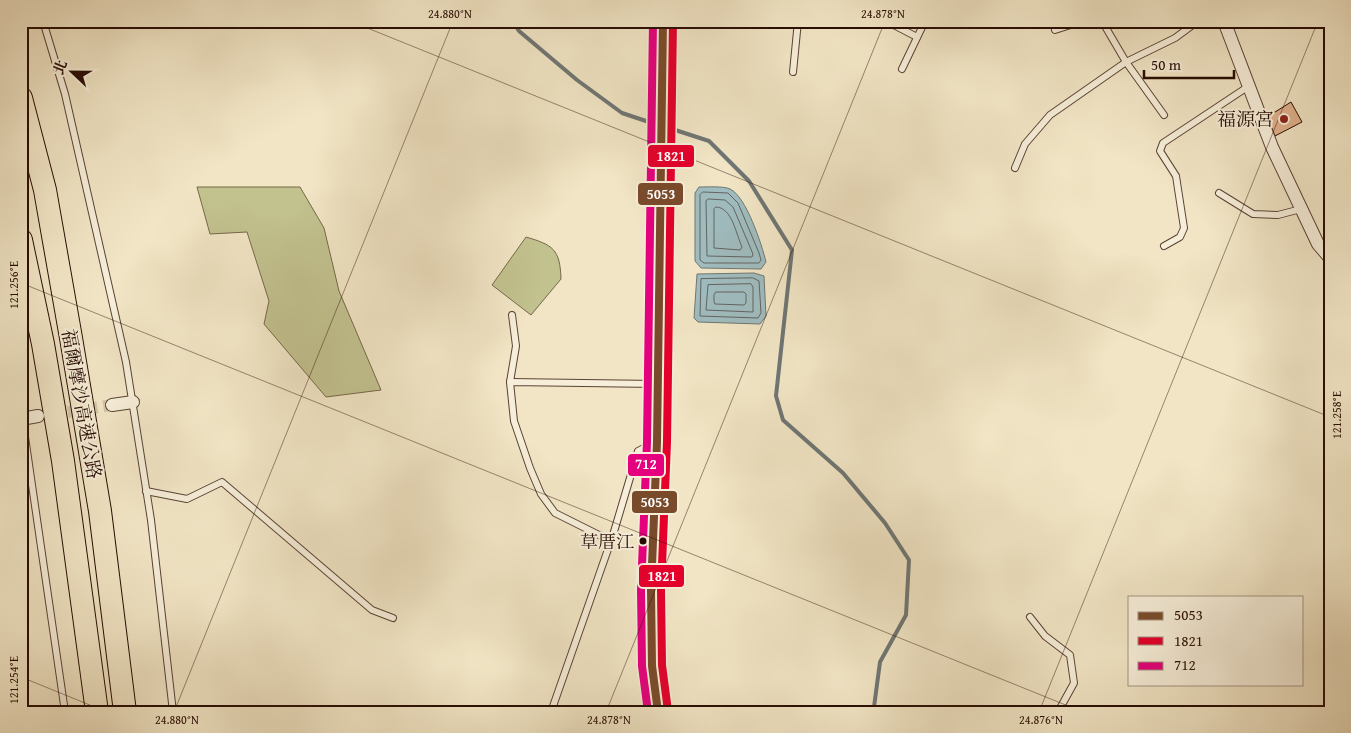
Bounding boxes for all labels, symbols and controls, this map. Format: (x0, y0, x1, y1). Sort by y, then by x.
text: 24.880°N (428, 5, 472, 22)
text: 24.878°N (861, 5, 905, 22)
north arrow (48, 48, 98, 98)
scale bar (1144, 48, 1234, 80)
text: 50 m (1151, 54, 1182, 75)
text: 北 (48, 57, 72, 77)
place label: 福源宮 (1217, 105, 1274, 133)
marker: 福源宮 (1278, 113, 1290, 125)
line badge: 1821 (647, 144, 695, 168)
text: 1821 (656, 146, 686, 166)
line badge: 5053 (637, 182, 684, 206)
text: 5053 (646, 184, 676, 204)
text: 121.256°E (5, 261, 22, 309)
street label: 福爾摩沙高速公路 (55, 327, 109, 481)
text: 121.258°E (1328, 391, 1345, 439)
line badge: 712 (627, 453, 665, 477)
text: 712 (635, 454, 657, 474)
line badge: 5053 (631, 490, 678, 514)
text: 5053 (640, 492, 670, 512)
place label: 草厝江 (580, 528, 634, 555)
marker: 草厝江 (638, 536, 648, 546)
line badge: 1821 (638, 564, 685, 588)
text: 1821 (647, 566, 677, 586)
legend (1128, 596, 1304, 686)
text: 5053 (1174, 604, 1203, 625)
text: 1821 (1174, 630, 1203, 651)
text: 712 (1174, 654, 1196, 675)
text: 121.254°E (5, 656, 22, 704)
text: 24.880°N (155, 711, 199, 728)
text: 24.878°N (587, 711, 631, 728)
text: 24.876°N (1019, 711, 1063, 728)

